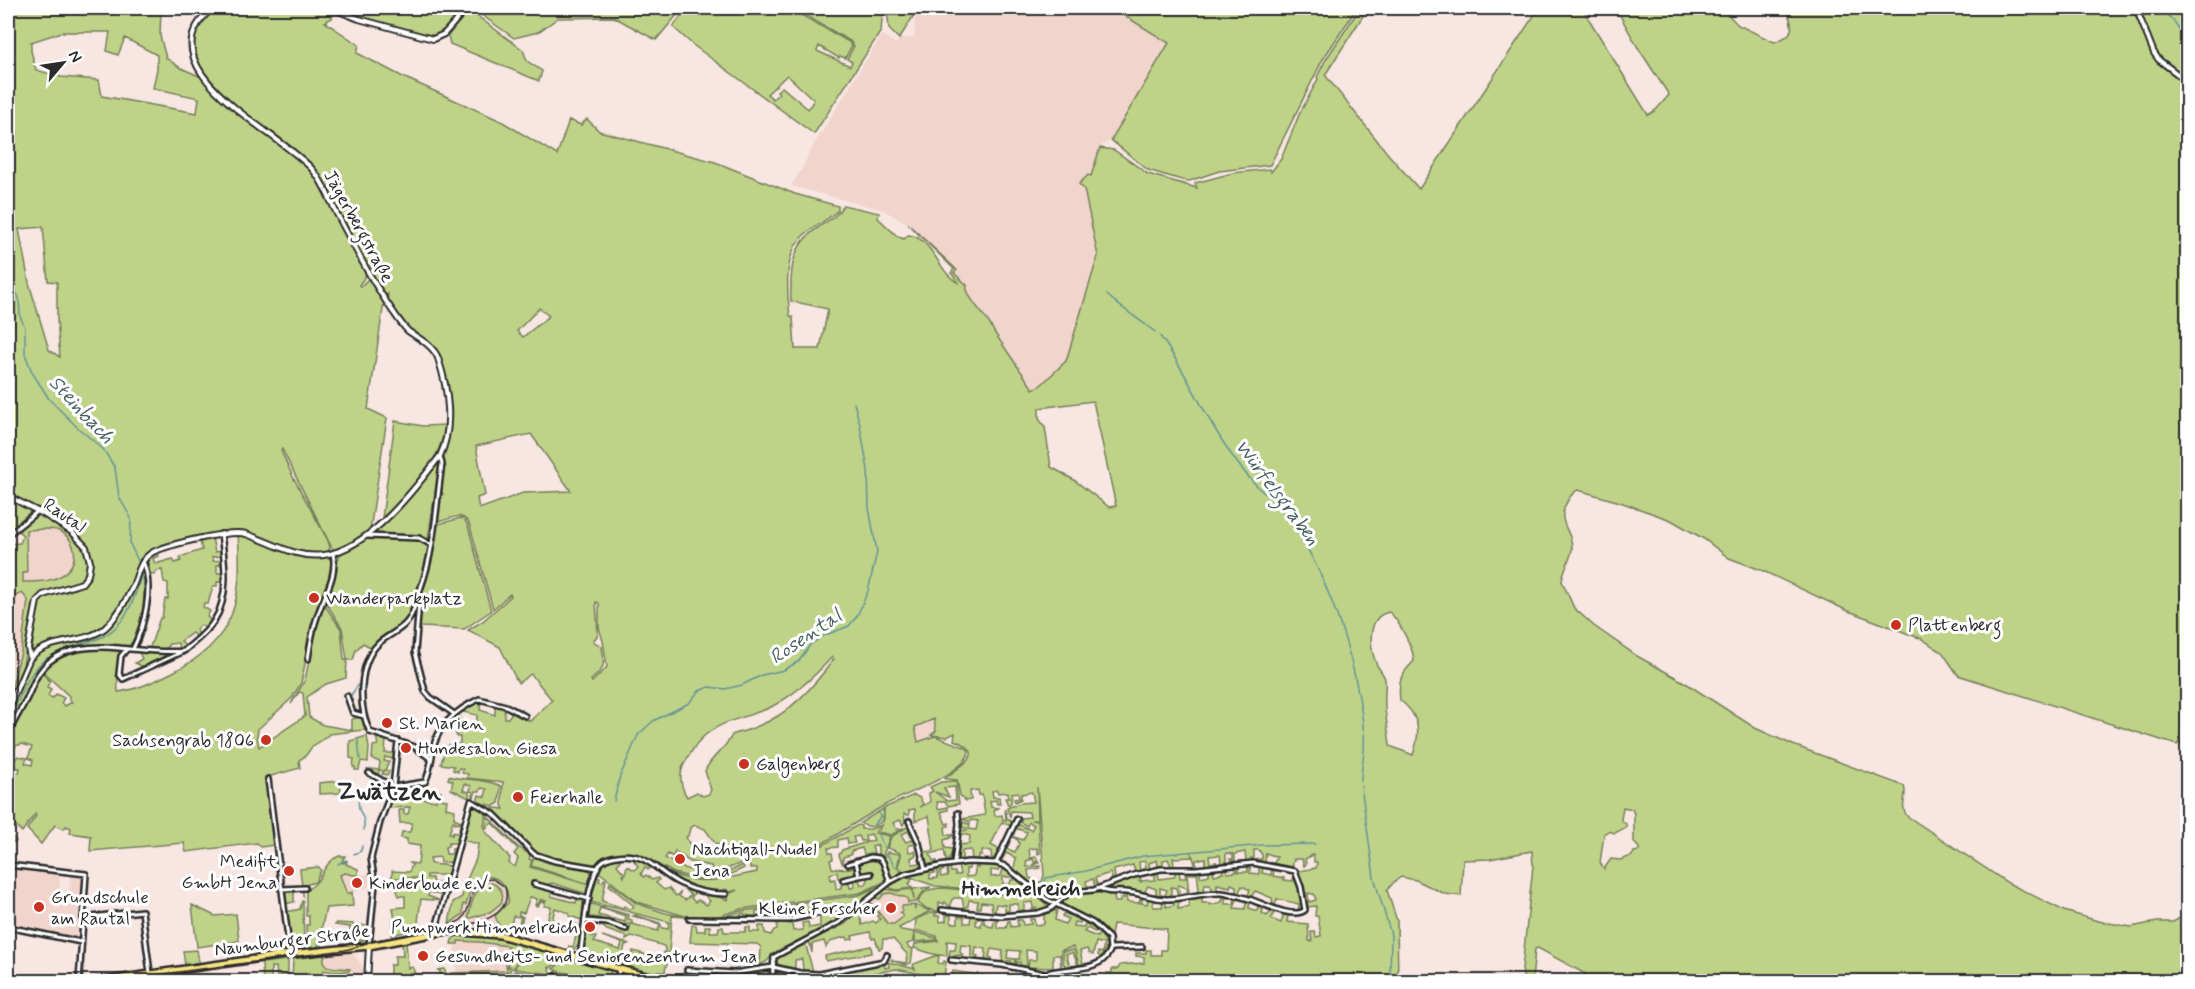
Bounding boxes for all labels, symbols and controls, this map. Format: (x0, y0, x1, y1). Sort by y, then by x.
north arrow (33, 33, 93, 93)
text: N (63, 47, 87, 66)
street label: Jägerbergstraße (316, 166, 399, 288)
water label: Steinbach (42, 370, 120, 450)
water label: Würfelsgraben (1226, 434, 1326, 553)
street label: Rautal (38, 493, 91, 539)
place label: Wanderparkplatz (326, 587, 463, 611)
marker: Wanderparkplatz (307, 591, 321, 605)
water label: Rosental (765, 602, 849, 671)
place label: Plattenberg (1908, 614, 2002, 640)
marker: Plattenberg (1889, 618, 1903, 632)
place label: St. Marien (399, 712, 484, 736)
marker: St. Marien (380, 716, 394, 730)
place label: Sachsengrab 1806 (112, 729, 254, 754)
marker: Sachsengrab 1806 (259, 733, 273, 747)
place label: Hundesalon Giesa (418, 737, 557, 761)
marker: Hundesalon Giesa (399, 741, 413, 755)
place label: Galgenberg (756, 753, 841, 779)
marker: Galgenberg (737, 757, 751, 771)
district label: Zwätzen (337, 777, 441, 808)
place label: Feierhalle (530, 786, 603, 810)
marker: Feierhalle (511, 790, 525, 804)
place label: Nachtigall-Nudel Jena (692, 838, 817, 883)
place label: Medifit GmbH Jena (181, 850, 277, 895)
marker: Nachtigall-Nudel Jena (673, 852, 687, 866)
marker: Medifit GmbH Jena (282, 864, 296, 878)
place label: Kinderbude e.V. (369, 872, 492, 896)
district label: Himmelreich (962, 875, 1081, 903)
marker: Kinderbude e.V. (350, 876, 364, 890)
place label: Grundschule am Rautal (51, 886, 149, 931)
place label: Kleine Forscher (759, 897, 879, 921)
marker: Grundschule am Rautal (32, 900, 46, 914)
marker: Kleine Forscher (884, 901, 898, 915)
place label: Pumpwerk Himmelreich (391, 916, 578, 940)
street label: Naumburger Straße (213, 920, 371, 964)
marker: Pumpwerk Himmelreich (583, 920, 597, 934)
place label: Gesundheits- und Seniorenzentrum Jena (435, 945, 757, 969)
marker: Gesundheits- und Seniorenzentrum Jena (416, 949, 430, 963)

